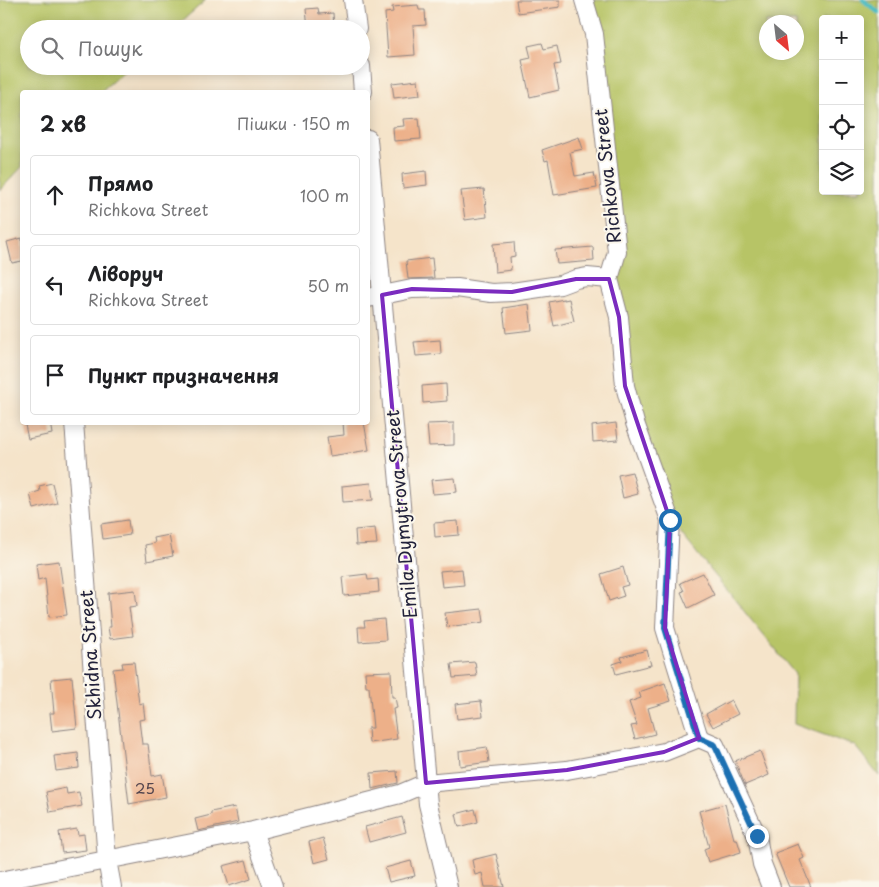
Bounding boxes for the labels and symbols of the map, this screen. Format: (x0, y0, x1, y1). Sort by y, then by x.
north arrow (759, 15, 804, 60)
street label: Richkova Street (586, 107, 627, 245)
street label: Emila Dymytrova Street (378, 409, 423, 620)
route start (659, 509, 682, 532)
street label: Skhidna Street (71, 589, 108, 721)
house number: 25 (135, 776, 155, 799)
route end (746, 825, 769, 848)

